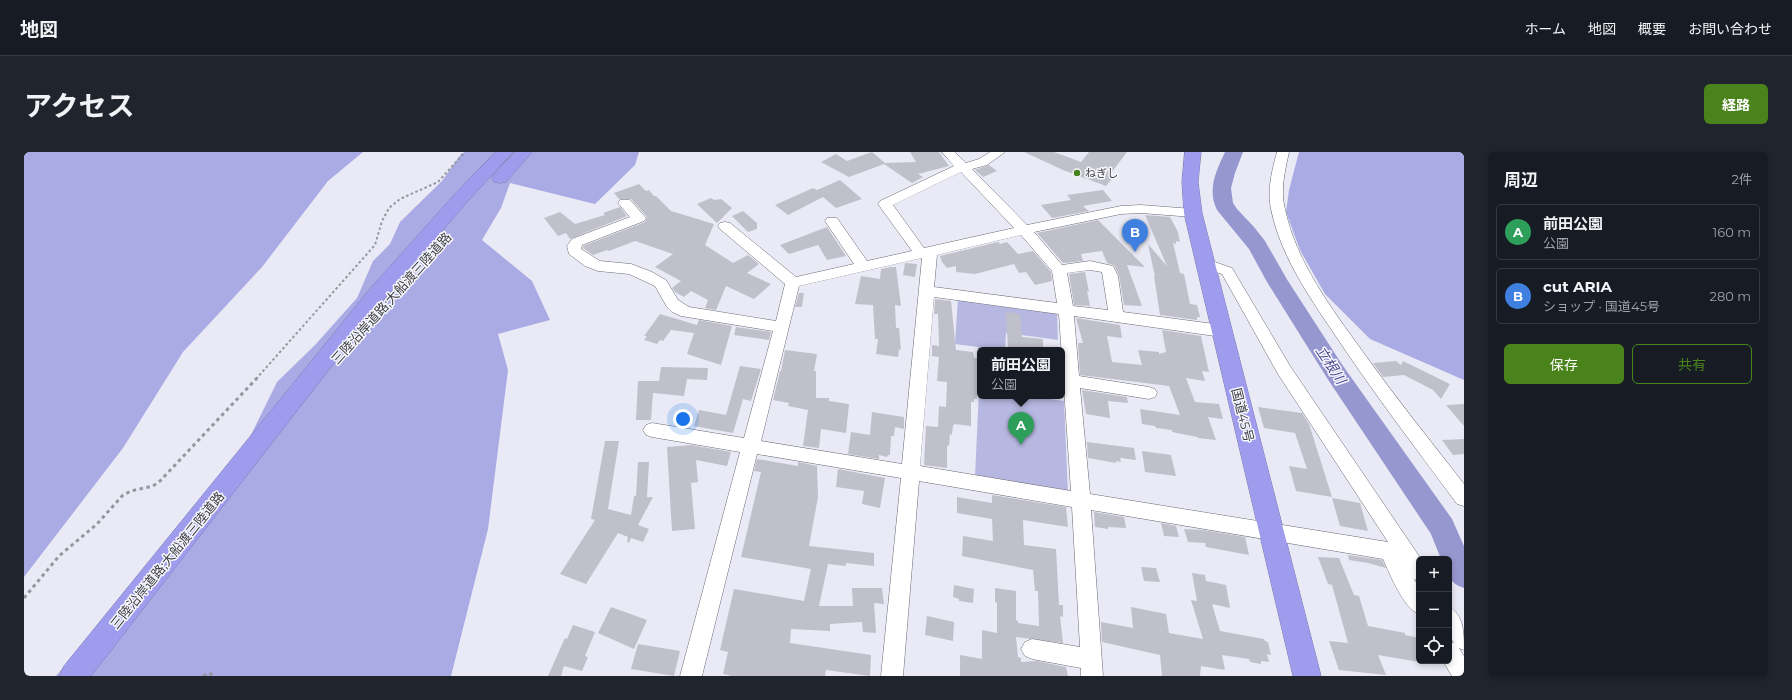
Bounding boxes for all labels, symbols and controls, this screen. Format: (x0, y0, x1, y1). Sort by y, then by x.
text: 地図 (20, 18, 58, 41)
text: ホーム (1524, 20, 1566, 38)
text: 地図 (1588, 20, 1616, 38)
text: 概要 (1638, 20, 1666, 38)
text: お問い合わせ (1688, 20, 1772, 38)
button: 経路 (1704, 84, 1768, 124)
text: アクセス (24, 89, 135, 123)
place label: ねぎし (1085, 166, 1118, 180)
marker: ねぎし (1072, 168, 1082, 178)
text: 周辺 (1504, 170, 1538, 190)
text: 2件 (1732, 171, 1752, 187)
text: 前田公園 (1543, 214, 1603, 233)
pin: B (1122, 219, 1148, 252)
text: A (1513, 224, 1523, 240)
text: 160 m (1713, 224, 1751, 240)
street label: 三陸沿岸道路;大船渡三陸道路 (328, 229, 454, 367)
text: 公園 (1543, 235, 1569, 251)
text: cut ARIA (1543, 277, 1612, 296)
text: B (1513, 288, 1523, 304)
text: 280 m (1710, 288, 1751, 304)
text: ショップ · 国道45号 (1543, 298, 1660, 314)
water label: 立根川 (1312, 342, 1351, 389)
button: 保存 (1504, 344, 1624, 384)
button: 共有 (1632, 344, 1752, 384)
popup (977, 347, 1065, 399)
text: 前田公園 (991, 355, 1051, 374)
text: 公園 (991, 376, 1017, 392)
street label: 国道45号 (1229, 386, 1257, 444)
your location (673, 409, 693, 429)
pin: A (1008, 412, 1034, 445)
street label: 三陸沿岸道路;大船渡三陸道路 (107, 488, 227, 632)
map controls (1416, 556, 1452, 664)
button: + (1416, 556, 1452, 592)
button: − (1416, 592, 1452, 628)
button: locate (1416, 628, 1452, 664)

